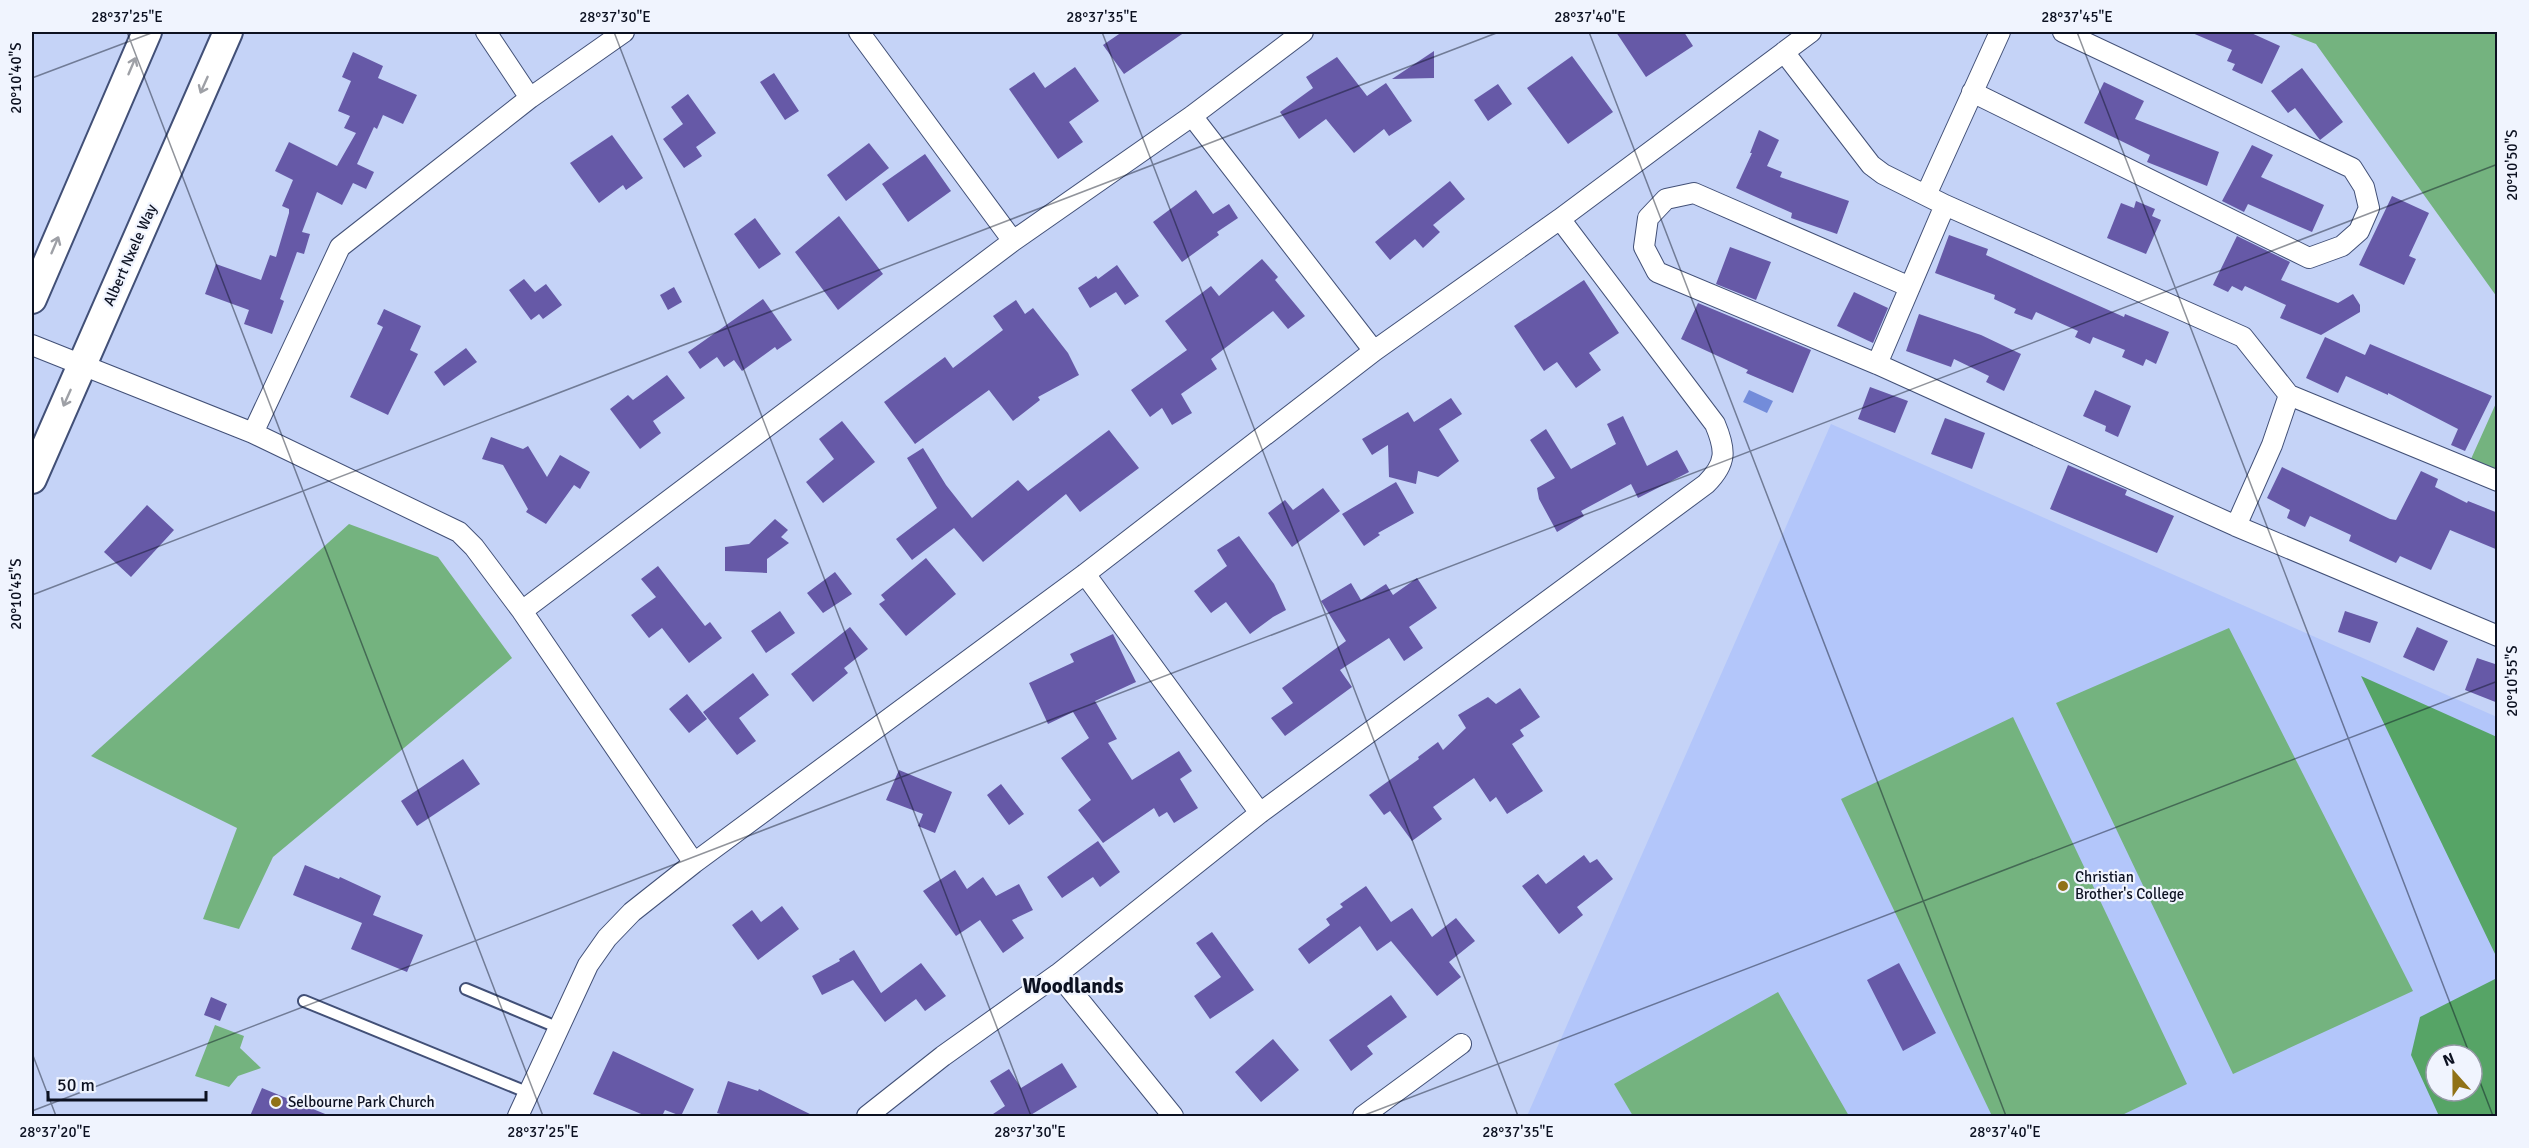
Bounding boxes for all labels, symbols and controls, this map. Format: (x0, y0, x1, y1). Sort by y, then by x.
text: 28°37'25"E (91, 8, 163, 26)
text: 28°37'30"E (579, 8, 651, 26)
text: 28°37'35"E (1066, 8, 1138, 26)
text: 28°37'40"E (1554, 8, 1626, 26)
text: 28°37'45"E (2041, 8, 2113, 26)
text: 20°10'40"S (7, 42, 25, 114)
one-way arrow (127, 57, 138, 76)
one-way arrow (198, 76, 209, 94)
text: 20°10'50"S (2503, 129, 2521, 201)
street label: Albert Nxele Way (100, 201, 160, 309)
one-way arrow (50, 236, 61, 255)
one-way arrow (61, 389, 72, 407)
text: 20°10'45"S (7, 558, 25, 630)
text: 20°10'55"S (2503, 645, 2521, 717)
place label: Christian Brother's College (2075, 868, 2184, 903)
marker: Christian Brother's College (2056, 879, 2070, 893)
district label: Woodlands (1023, 973, 1123, 999)
north arrow (2424, 1043, 2484, 1103)
text: N (2440, 1049, 2458, 1071)
scale bar (48, 1064, 206, 1102)
text: 50 m (57, 1074, 95, 1096)
place label: Selbourne Park Church (288, 1093, 435, 1111)
marker: Selbourne Park Church (269, 1095, 283, 1109)
text: 28°37'20"E (19, 1123, 91, 1141)
text: 28°37'25"E (507, 1123, 579, 1141)
text: 28°37'30"E (994, 1123, 1066, 1141)
text: 28°37'35"E (1482, 1123, 1554, 1141)
text: 28°37'40"E (1969, 1123, 2041, 1141)

